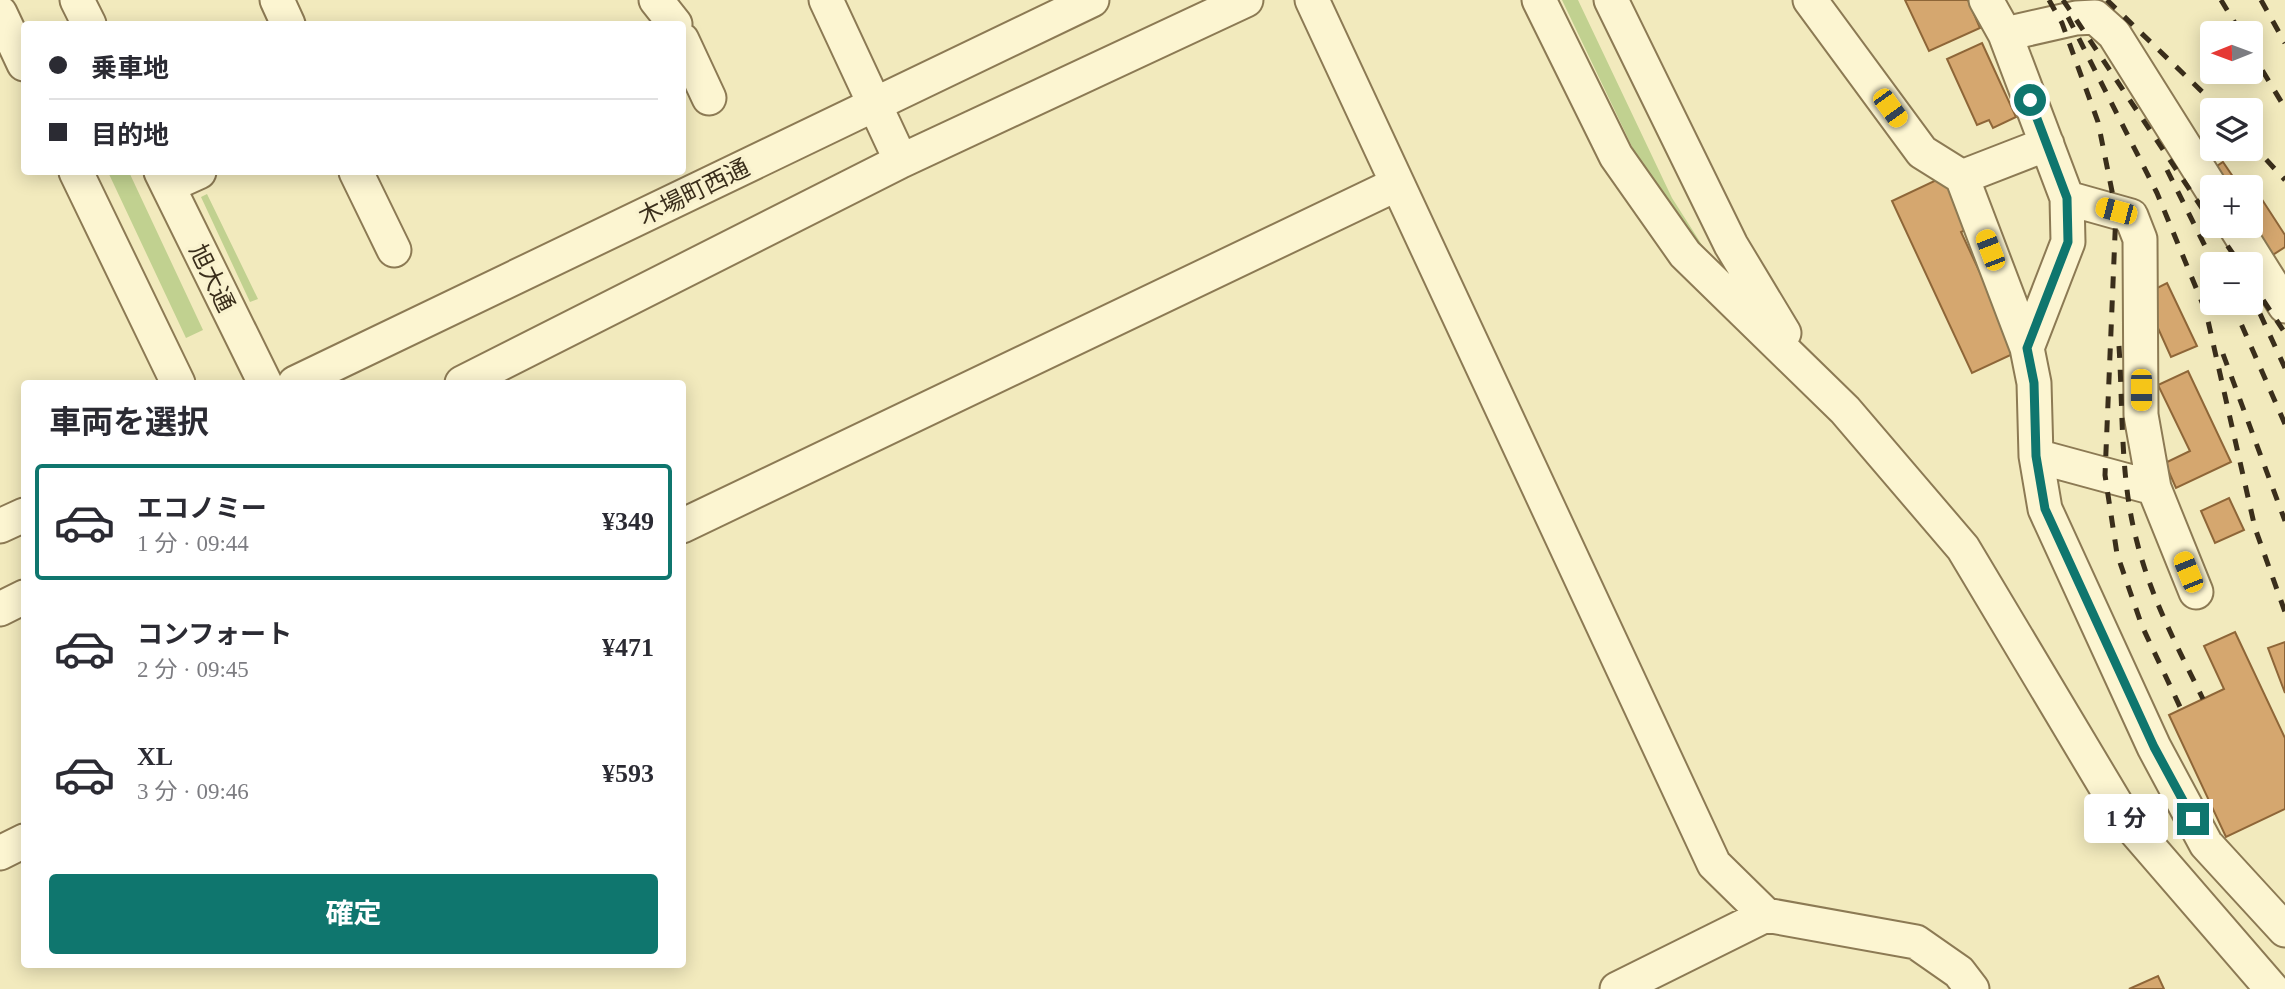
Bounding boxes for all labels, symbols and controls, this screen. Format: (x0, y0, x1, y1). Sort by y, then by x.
north arrow (2200, 21, 2263, 84)
map controls (2200, 21, 2263, 315)
text: 乗車地 (91, 54, 169, 83)
route start (2014, 84, 2046, 116)
car (1870, 85, 1911, 131)
button: layers (2200, 98, 2263, 161)
text: 目的地 (91, 121, 169, 150)
street label: 木場町西通 (634, 154, 754, 230)
button: + (2200, 175, 2263, 238)
car (2093, 195, 2140, 227)
car (1973, 227, 2008, 273)
street label: 旭大通 (185, 240, 239, 316)
button: − (2200, 252, 2263, 315)
car (2131, 369, 2152, 411)
text: 車両を選択 (49, 404, 209, 440)
icon: car (53, 491, 116, 554)
text: エコノミー (137, 494, 267, 523)
text: ¥349 (602, 507, 654, 536)
text: 1 分 · 09:44 (137, 531, 249, 556)
car (2171, 549, 2206, 595)
icon: car (53, 617, 116, 680)
text: コンフォート (137, 620, 292, 649)
text: ¥471 (602, 633, 654, 662)
text: 2 分 · 09:45 (137, 657, 249, 682)
text: XL (137, 742, 173, 771)
icon: car (53, 743, 116, 806)
text: ¥593 (602, 759, 654, 788)
text: 3 分 · 09:46 (137, 779, 249, 804)
callout: 1 分 (2084, 794, 2168, 844)
route end (2177, 803, 2209, 835)
text: 1 分 (2106, 806, 2146, 831)
button: 確定 (49, 874, 658, 954)

